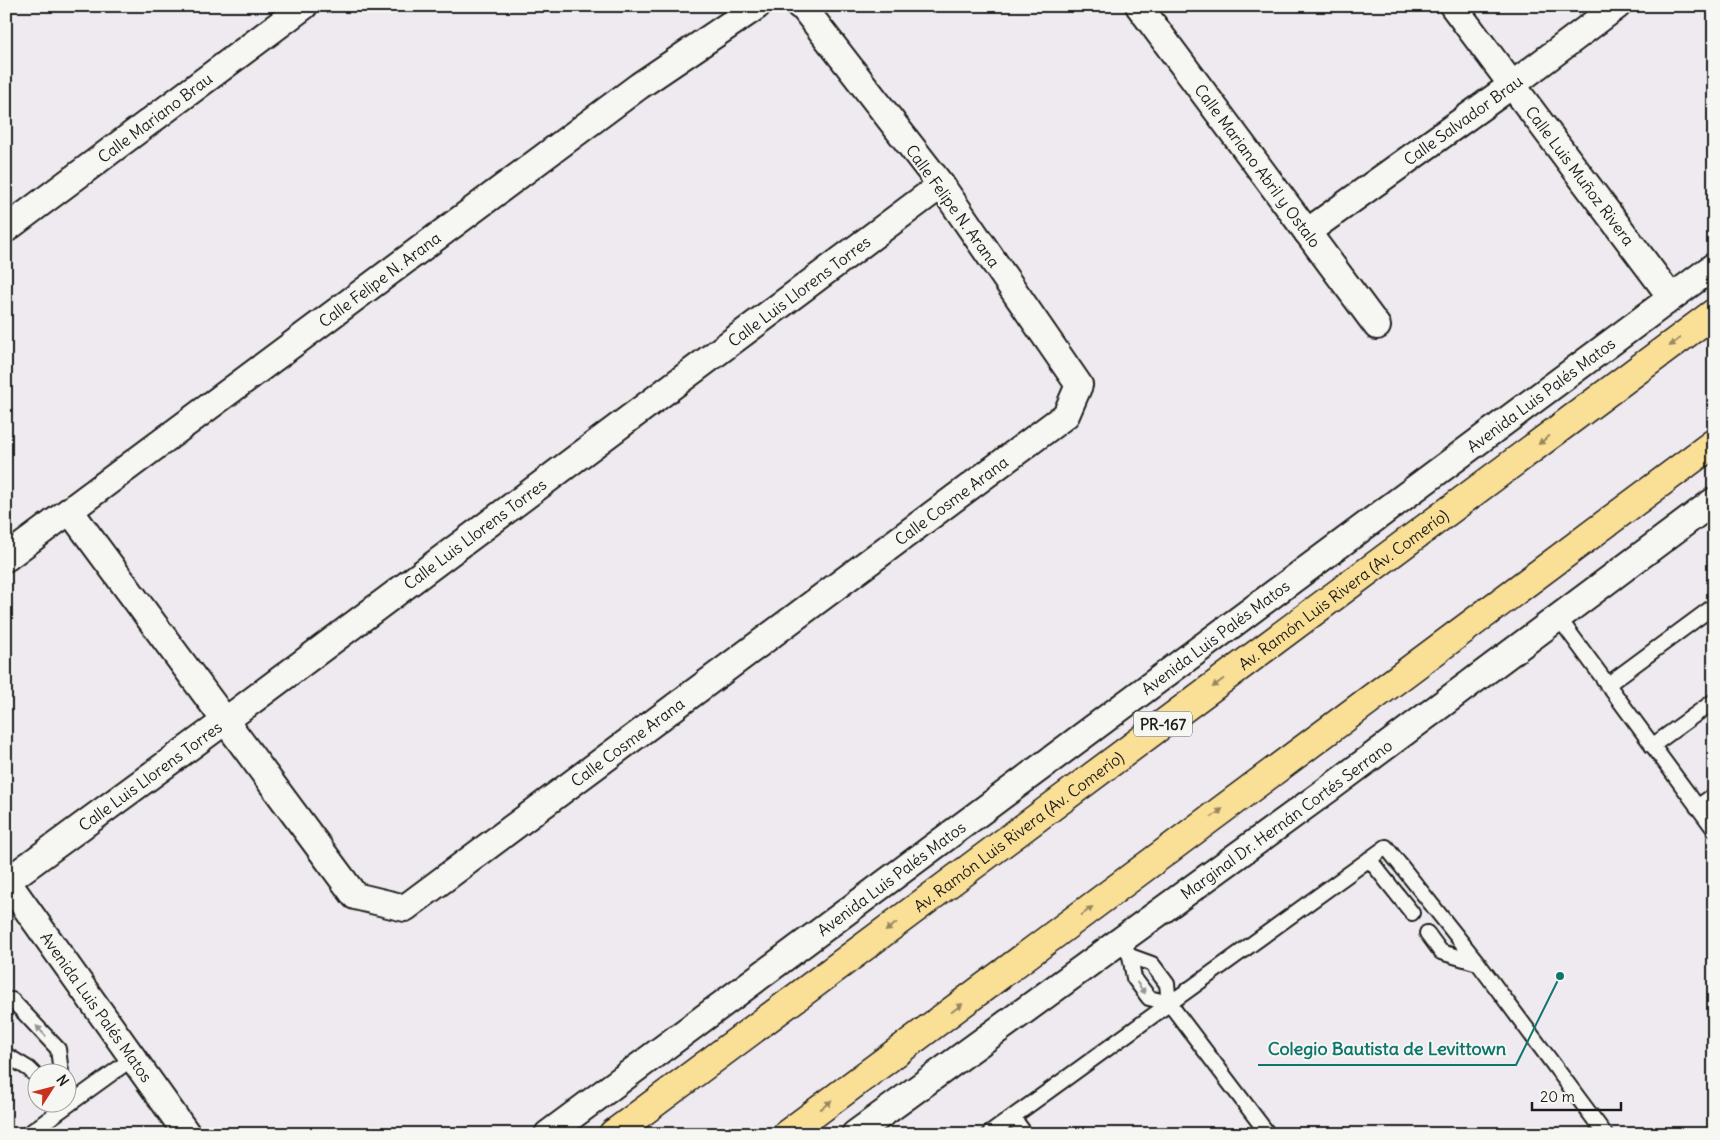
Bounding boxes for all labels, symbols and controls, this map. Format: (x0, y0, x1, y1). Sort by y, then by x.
street label: Calle Mariano Brau (94, 68, 216, 167)
street label: Calle Salvador Brau (1400, 71, 1526, 170)
street label: Calle Mariano Abril y Ostalo (1190, 80, 1325, 251)
street label: Calle Luis Muñoz Rivera (1521, 102, 1639, 249)
street label: Calle Felipe N. Arana (902, 141, 1004, 271)
street label: Calle Felipe N. Arana (315, 227, 445, 331)
street label: Calle Luis Llorens Torres (724, 231, 874, 351)
street label: Avenida Luis Palés Matos (1463, 333, 1619, 456)
one-way arrow (1669, 337, 1682, 348)
one-way arrow (1538, 434, 1551, 445)
street label: Calle Cosme Arana (891, 452, 1012, 549)
street label: Calle Luis Llorens Torres (400, 474, 550, 594)
street label: Av. Ramón Luis Rivera (Av. Comerío) (1234, 505, 1452, 674)
street label: Avenida Luis Palés Matos (1137, 575, 1293, 699)
one-way arrow (1211, 678, 1225, 688)
street label: Calle Cosme Arana (567, 693, 688, 791)
road number: PR-167 (1134, 712, 1192, 736)
street label: Calle Luis Llorens Torres (75, 717, 226, 835)
street label: Marginal Dr. Hernán Cortés Serrano (1177, 735, 1396, 903)
street label: Av. Ramón Luis Rivera (Av. Comerío) (910, 747, 1128, 916)
one-way arrow (1210, 808, 1223, 819)
street label: Avenida Luis Palés Matos (813, 817, 969, 940)
one-way arrow (1080, 905, 1093, 916)
one-way arrow (885, 921, 898, 932)
street label: Avenida Luis Palés Matos (36, 928, 157, 1086)
one-way arrow (1136, 981, 1146, 995)
one-way arrow (950, 1002, 963, 1013)
one-way arrow (35, 1026, 47, 1038)
callout: Colegio Bautista de Levittown (1258, 1032, 1516, 1065)
text: Colegio Bautista de Levittown (1268, 1037, 1507, 1060)
north arrow (28, 1062, 78, 1112)
text: N (52, 1071, 73, 1090)
scale bar (1532, 1080, 1621, 1112)
text: 20 m (1540, 1087, 1575, 1106)
one-way arrow (819, 1099, 832, 1110)

